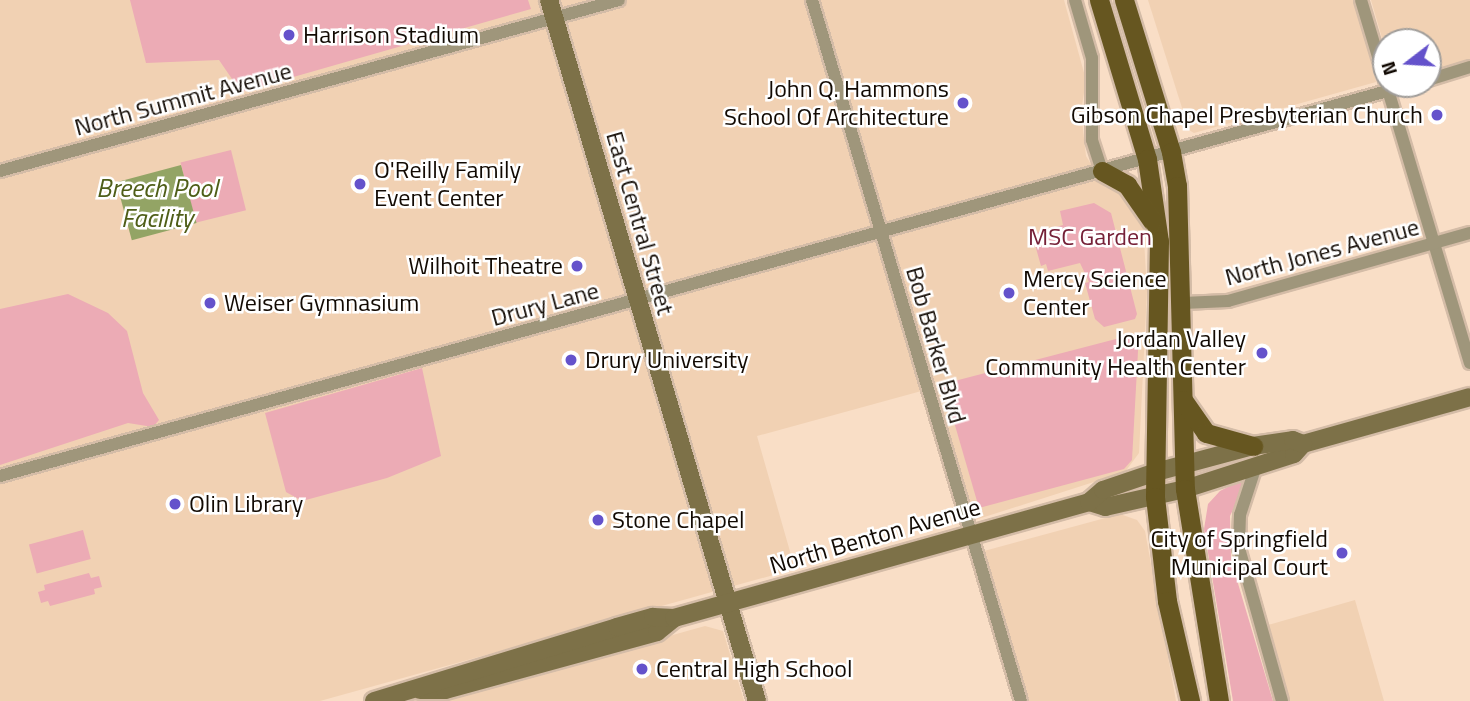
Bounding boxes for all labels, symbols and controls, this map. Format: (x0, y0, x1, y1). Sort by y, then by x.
place label: Harrison Stadium (303, 21, 479, 49)
marker: Harrison Stadium (281, 27, 297, 43)
north arrow (1372, 28, 1442, 98)
street label: North Summit Avenue (71, 56, 295, 142)
text: N (1373, 58, 1404, 79)
place label: John Q. Hammons School Of Architecture (724, 75, 949, 131)
marker: John Q. Hammons School Of Architecture (955, 95, 971, 111)
place label: Gibson Chapel Presbyterian Church (1071, 101, 1423, 129)
marker: Gibson Chapel Presbyterian Church (1429, 107, 1445, 123)
street label: East Central Street (600, 128, 680, 318)
place label: O'Reilly Family Event Center (374, 156, 521, 212)
water label: Breech Pool Facility (96, 172, 218, 234)
marker: O'Reilly Family Event Center (352, 176, 368, 192)
street label: North Jones Avenue (1222, 212, 1422, 292)
park label: MSC Garden (1028, 223, 1152, 251)
place label: Wilhoit Theatre (408, 252, 563, 280)
marker: Wilhoit Theatre (569, 258, 585, 274)
street label: Bob Barker Blvd (900, 263, 972, 427)
place label: Mercy Science Center (1023, 265, 1167, 321)
street label: Drury Lane (488, 276, 602, 332)
marker: Mercy Science Center (1001, 285, 1017, 301)
place label: Weiser Gymnasium (224, 289, 419, 317)
marker: Weiser Gymnasium (202, 295, 218, 311)
place label: Jordan Valley Community Health Center (985, 325, 1246, 381)
marker: Jordan Valley Community Health Center (1252, 343, 1272, 363)
place label: Drury University (585, 346, 748, 374)
marker: Drury University (563, 352, 579, 368)
place label: Olin Library (189, 490, 303, 518)
street label: North Benton Avenue (766, 492, 984, 580)
marker: Olin Library (167, 496, 183, 512)
place label: Stone Chapel (612, 506, 744, 534)
marker: Stone Chapel (590, 512, 606, 528)
place label: City of Springfield Municipal Court (1150, 525, 1328, 581)
marker: City of Springfield Municipal Court (1334, 545, 1350, 561)
place label: Central High School (656, 655, 853, 683)
marker: Central High School (634, 661, 650, 677)

